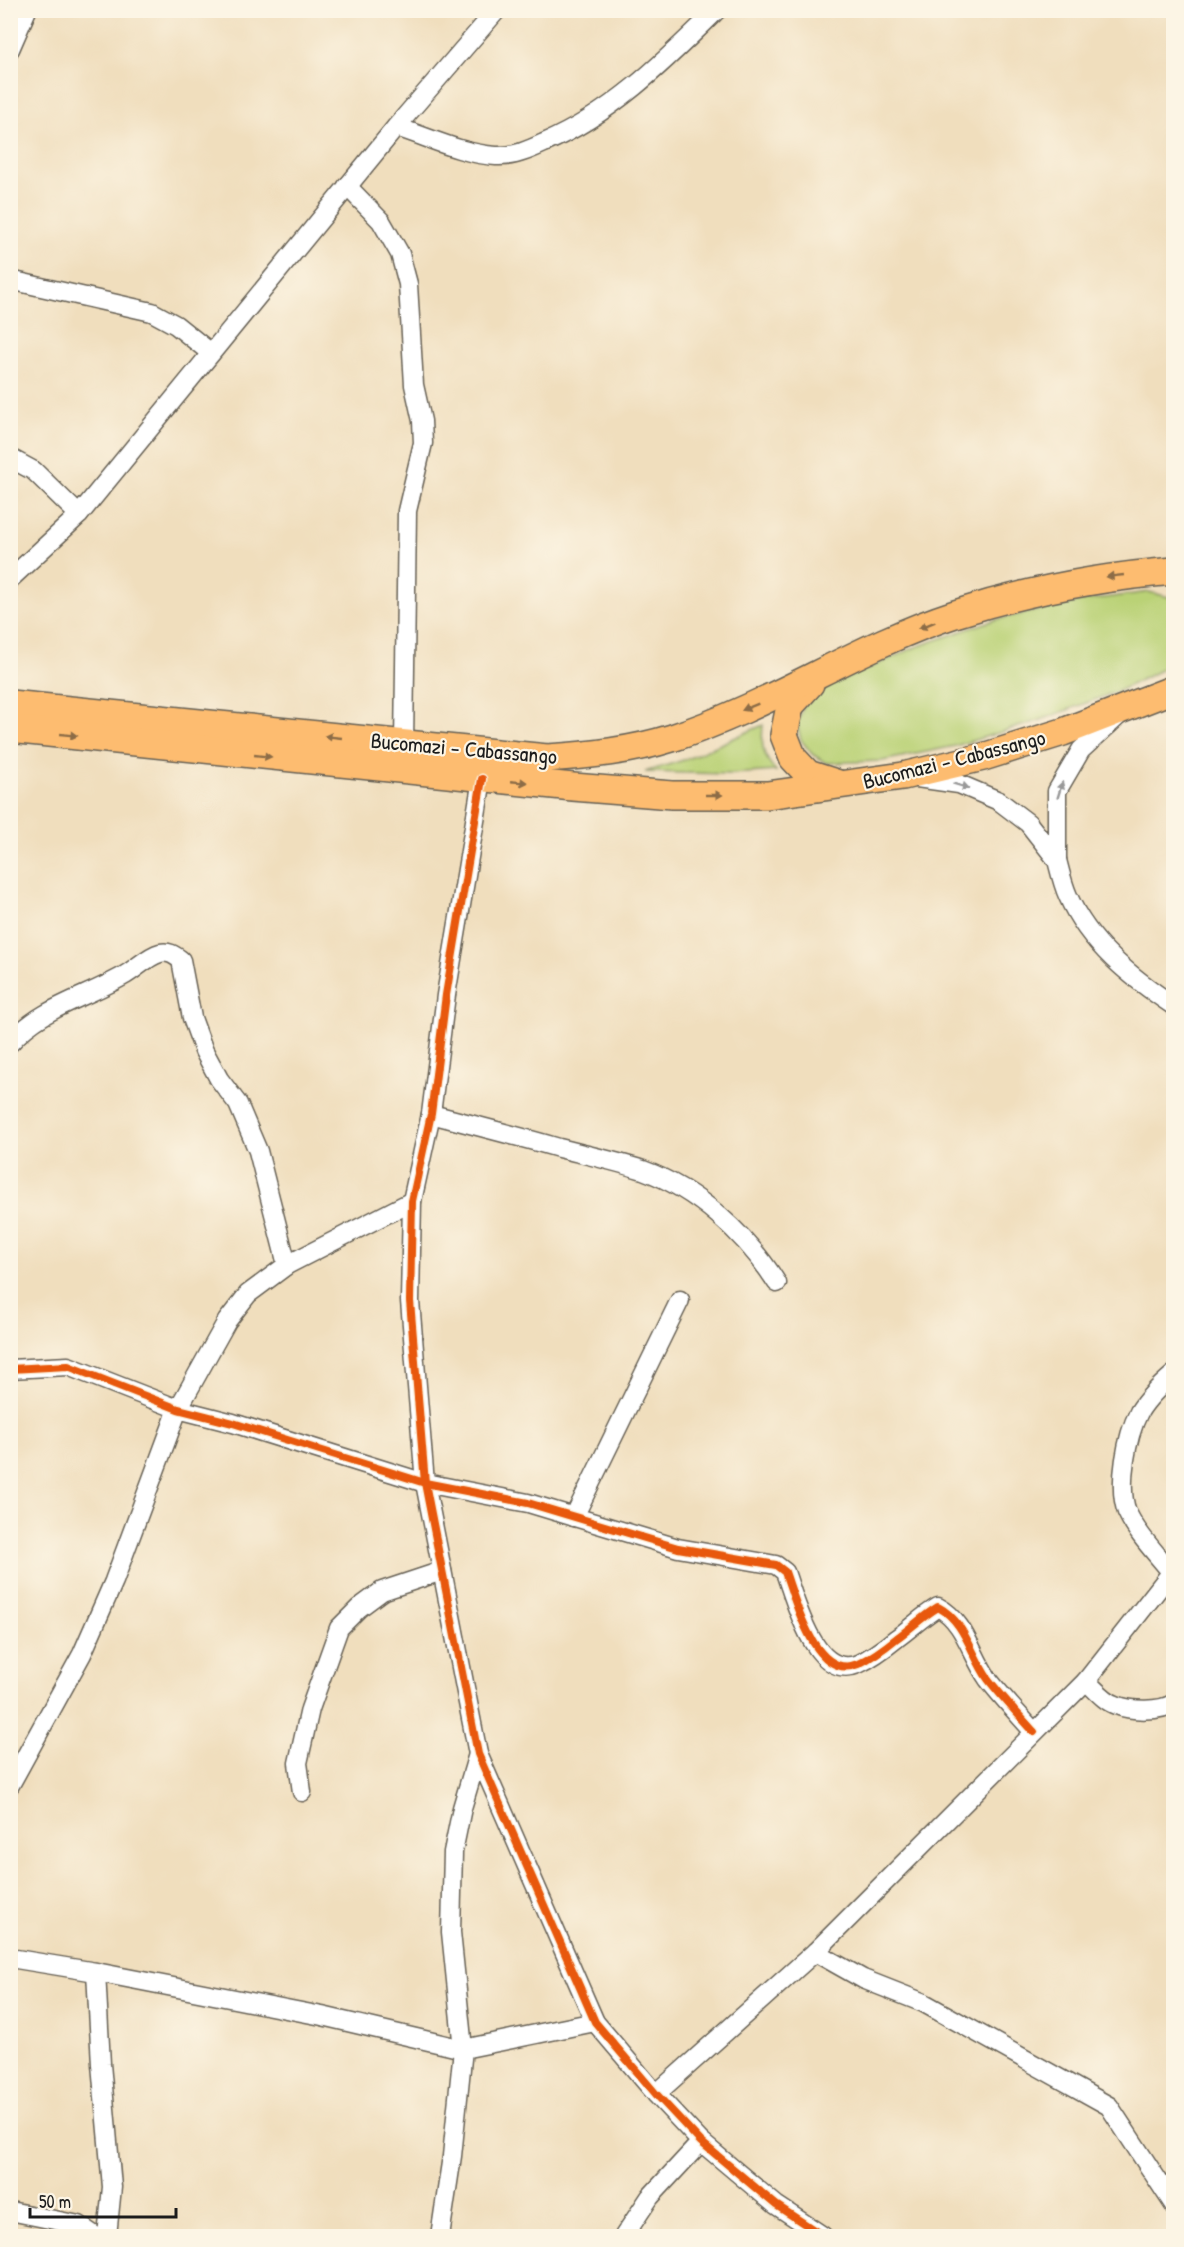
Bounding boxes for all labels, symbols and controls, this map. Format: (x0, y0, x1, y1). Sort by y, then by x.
one-way arrow (1106, 572, 1125, 581)
one-way arrow (918, 621, 936, 630)
one-way arrow (741, 703, 759, 712)
street label: Bucomazi - Cabassango (860, 722, 1048, 796)
street label: Bucomazi - Cabassango (370, 725, 558, 771)
one-way arrow (59, 730, 78, 740)
one-way arrow (323, 732, 342, 742)
one-way arrow (253, 751, 272, 761)
one-way arrow (510, 777, 529, 787)
one-way arrow (1056, 781, 1065, 799)
one-way arrow (952, 782, 970, 791)
one-way arrow (704, 790, 723, 800)
scale bar (30, 2181, 176, 2219)
text: 50 m (39, 2189, 71, 2214)

